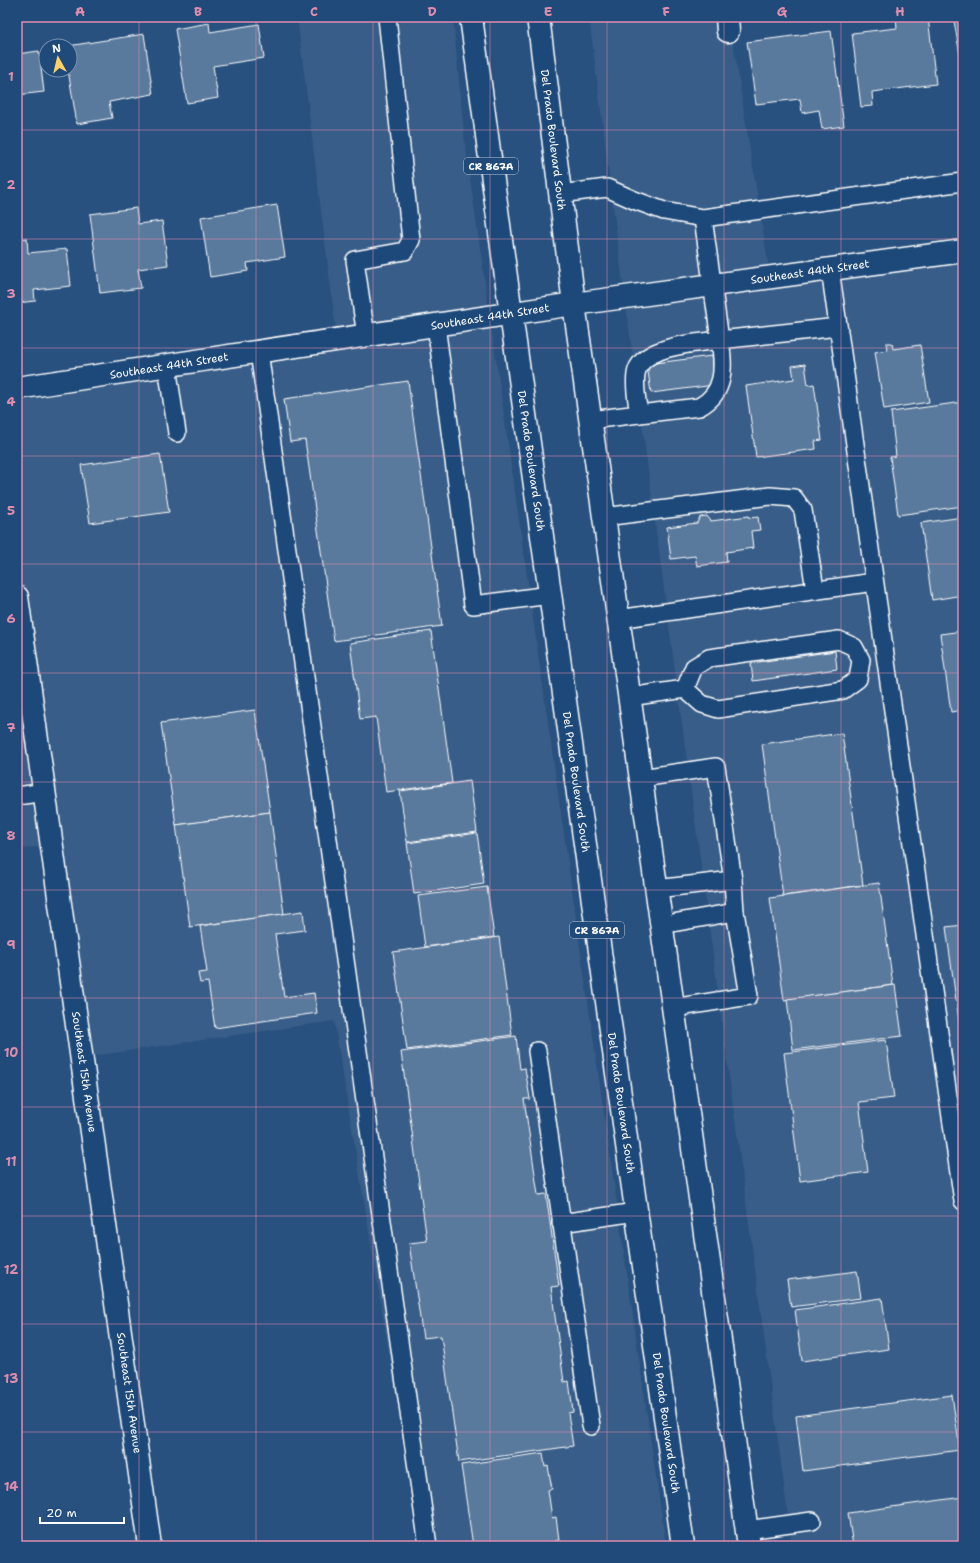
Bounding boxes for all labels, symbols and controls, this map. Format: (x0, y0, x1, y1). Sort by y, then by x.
text: A (75, 3, 85, 20)
text: B (194, 3, 202, 20)
text: C (310, 3, 318, 20)
text: D (427, 3, 437, 20)
text: E (544, 3, 553, 20)
text: F (662, 3, 670, 20)
text: G (777, 3, 788, 20)
text: H (895, 3, 905, 20)
north arrow (38, 38, 78, 78)
text: N (51, 41, 62, 57)
text: 1 (8, 68, 14, 85)
street label: Del Prado Boulevard South (537, 69, 569, 212)
road number: CR 867A (464, 158, 518, 174)
text: 2 (6, 176, 16, 193)
street label: Southeast 44th Street (750, 256, 870, 288)
text: 3 (6, 285, 16, 302)
street label: Southeast 44th Street (430, 300, 550, 334)
street label: Southeast 44th Street (109, 349, 229, 383)
street label: Del Prado Boulevard South (514, 390, 548, 532)
text: 4 (6, 393, 16, 410)
text: 5 (7, 502, 15, 519)
text: 6 (6, 610, 16, 627)
street label: Del Prado Boulevard South (559, 711, 593, 853)
text: 7 (6, 719, 16, 736)
text: 8 (6, 827, 16, 844)
road number: CR 867A (570, 922, 624, 938)
text: 9 (6, 936, 16, 953)
street label: Southeast 15th Avenue (68, 1010, 100, 1134)
street label: Del Prado Boulevard South (604, 1032, 638, 1174)
text: 10 (4, 1044, 18, 1061)
text: 11 (5, 1153, 17, 1170)
text: 12 (4, 1261, 18, 1278)
street label: Southeast 15th Avenue (113, 1331, 145, 1455)
street label: Del Prado Boulevard South (649, 1352, 683, 1494)
text: 13 (4, 1370, 18, 1387)
text: 14 (4, 1478, 18, 1495)
scale bar (40, 1499, 124, 1525)
text: 20 m (46, 1505, 77, 1521)

